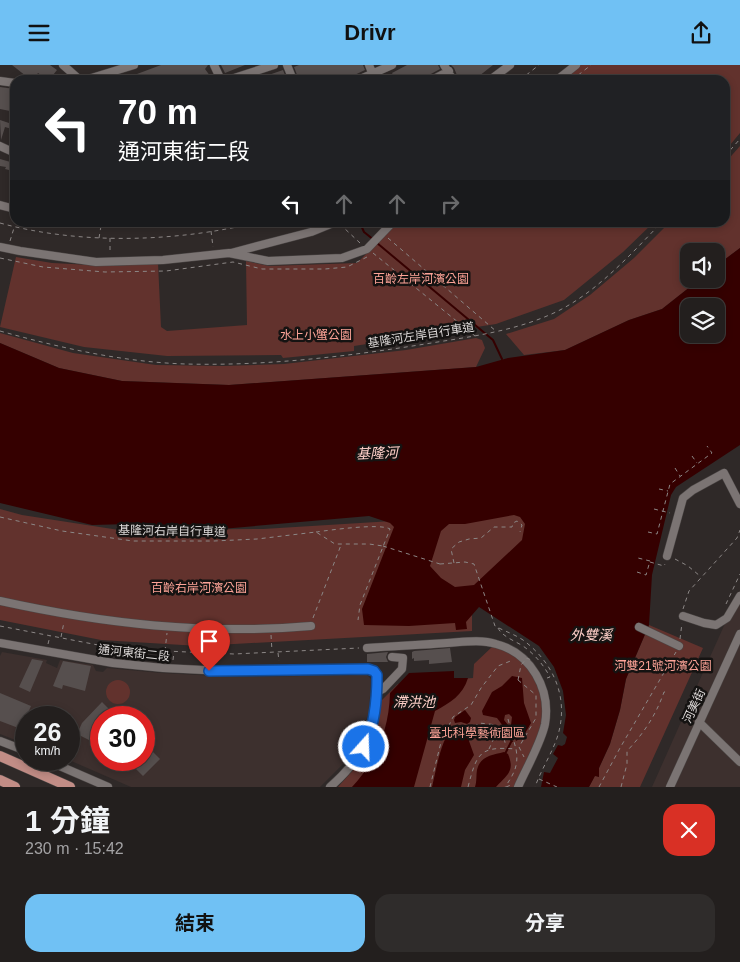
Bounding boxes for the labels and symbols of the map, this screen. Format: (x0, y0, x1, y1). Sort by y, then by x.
park label: 百齡左岸河濱公園 (373, 272, 469, 286)
street label: 基隆河左岸自行車道 (367, 320, 475, 350)
park label: 水上小蟹公園 (280, 328, 352, 342)
water label: 基隆河 (356, 444, 401, 462)
street label: 基隆河右岸自行車道 (118, 523, 226, 539)
park label: 百齡右岸河濱公園 (151, 581, 247, 595)
pin (188, 620, 230, 671)
water label: 外雙溪 (570, 627, 614, 643)
street label: 通河東街二段 (97, 642, 171, 664)
park label: 河雙21號河濱公園 (614, 659, 712, 673)
street label: 河美街 (680, 687, 708, 725)
water label: 滯洪池 (393, 694, 437, 710)
speed limit sign: 30 (90, 706, 155, 771)
position arrow (337, 720, 389, 772)
park label: 臺北科學藝術園區 (429, 726, 525, 740)

